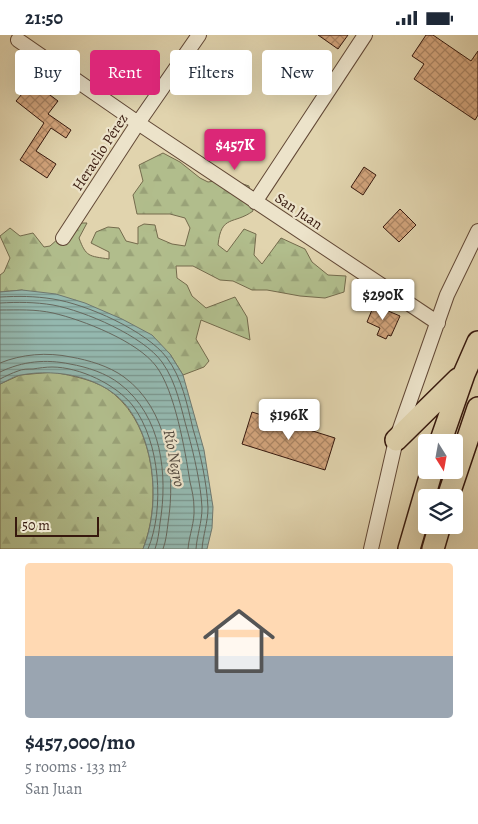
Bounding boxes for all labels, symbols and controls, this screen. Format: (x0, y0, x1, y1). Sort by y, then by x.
text: 21:50 (25, 5, 63, 31)
chip: Buy (15, 50, 80, 95)
chip: Rent (90, 50, 160, 95)
chip: Filters (170, 50, 252, 95)
chip: New (262, 50, 332, 95)
street label: Heraclio Pérez (68, 109, 133, 195)
pin: $457K (200, 129, 270, 171)
text: $457K (215, 134, 255, 156)
street label: San Juan (271, 188, 327, 234)
pin: $290K (348, 279, 418, 321)
text: $290K (362, 284, 404, 306)
pin: $196K (254, 399, 324, 441)
text: $196K (270, 404, 308, 426)
water label: Río Negro (158, 428, 190, 489)
north arrow (418, 434, 462, 479)
map controls (418, 434, 463, 534)
button: layers (418, 489, 463, 534)
scale bar (15, 514, 99, 537)
text: 50 m (22, 516, 50, 535)
icon: home (194, 596, 284, 686)
text: $457,000/mo (25, 728, 135, 756)
text: 5 rooms · 133 m² (25, 756, 127, 778)
text: San Juan (25, 778, 82, 800)

